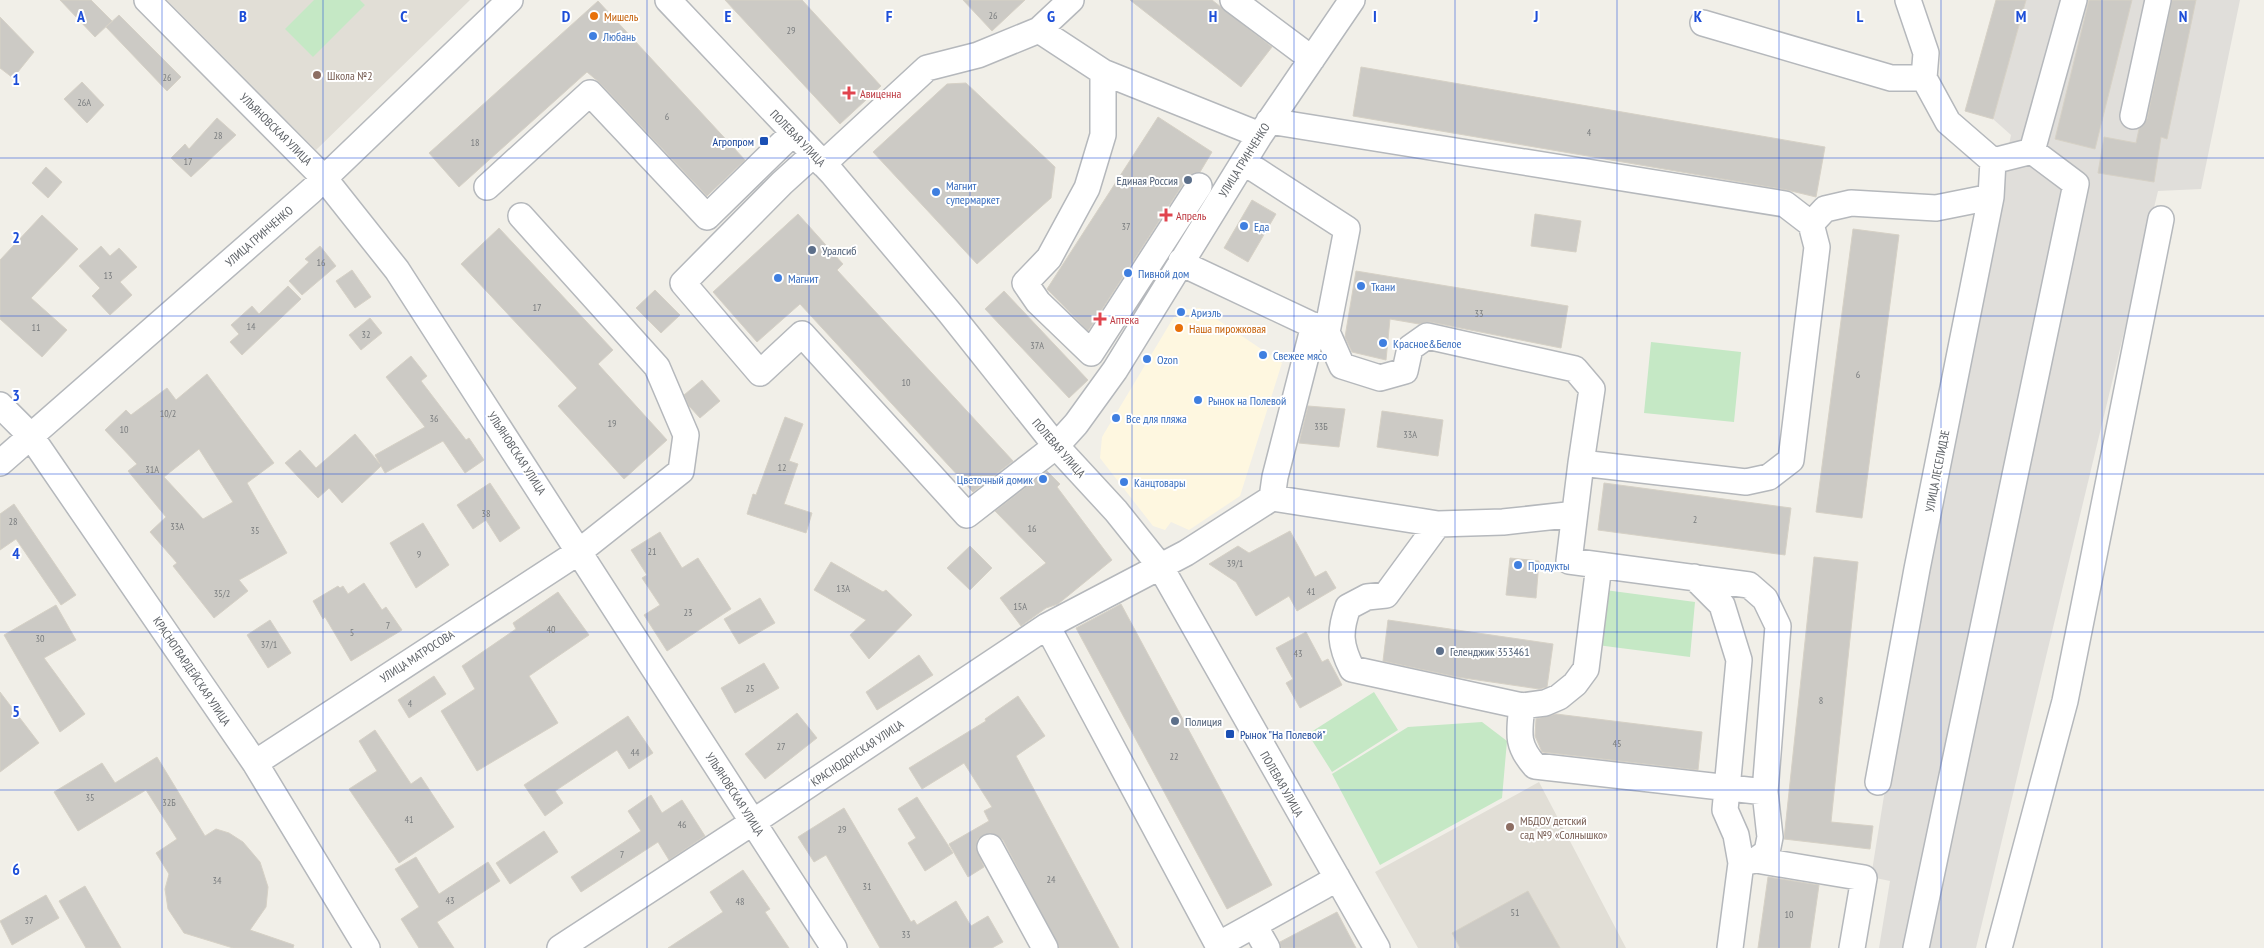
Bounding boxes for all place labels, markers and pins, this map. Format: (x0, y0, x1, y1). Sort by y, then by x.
place label: Мишель (604, 9, 639, 24)
marker: Мишель (588, 10, 600, 22)
place label: Любань (602, 29, 636, 44)
marker: Любань (587, 30, 599, 42)
place label: Школа №2 (327, 68, 373, 83)
marker: Школа №2 (311, 69, 323, 81)
marker: Авиценна (842, 86, 856, 100)
place label: Авиценна (860, 86, 901, 101)
place label: Агропром (713, 134, 754, 149)
marker: Агропром (758, 135, 770, 147)
place label: Единая Россия (1117, 173, 1178, 188)
marker: Единая Россия (1182, 174, 1194, 186)
place label: Магнит супермаркет (946, 178, 1000, 207)
marker: Магнит супермаркет (930, 186, 942, 198)
place label: Апрель (1176, 208, 1207, 223)
marker: Апрель (1160, 209, 1172, 221)
place label: Еда (1254, 219, 1269, 234)
marker: Еда (1238, 220, 1250, 232)
place label: Уралсиб (822, 243, 857, 258)
marker: Уралсиб (806, 244, 818, 256)
place label: Пивной дом (1138, 266, 1189, 281)
marker: Пивной дом (1122, 267, 1134, 279)
place label: Магнит (788, 271, 818, 286)
marker: Магнит (772, 272, 784, 284)
place label: Ткани (1371, 279, 1395, 294)
marker: Ткани (1355, 280, 1367, 292)
place label: Ариэль (1191, 305, 1222, 320)
marker: Ариэль (1175, 306, 1187, 318)
place label: Аптека (1110, 312, 1139, 327)
marker: Аптека (1094, 313, 1106, 325)
place label: Наша пирожковая (1189, 321, 1266, 336)
marker: Наша пирожковая (1173, 322, 1185, 334)
place label: Красное&Белое (1393, 336, 1462, 351)
marker: Красное&Белое (1377, 337, 1389, 349)
place label: Свежее мясо (1273, 348, 1327, 363)
marker: Свежее мясо (1257, 349, 1269, 361)
place label: Ozon (1157, 352, 1178, 367)
marker: Ozon (1141, 353, 1153, 365)
place label: Рынок на Полевой (1208, 393, 1286, 408)
marker: Рынок на Полевой (1192, 394, 1204, 406)
place label: Все для пляжа (1126, 411, 1187, 426)
marker: Все для пляжа (1110, 412, 1122, 424)
place label: Цветочный домик (957, 472, 1033, 487)
marker: Цветочный домик (1037, 473, 1049, 485)
place label: Канцтовары (1134, 475, 1185, 490)
marker: Канцтовары (1118, 476, 1130, 488)
place label: Продукты (1528, 558, 1569, 573)
marker: Продукты (1512, 559, 1524, 571)
place label: Геленджик 353461 (1450, 644, 1530, 659)
marker: Геленджик 353461 (1434, 645, 1446, 657)
place label: Полиция (1185, 714, 1222, 729)
marker: Полиция (1169, 715, 1181, 727)
place label: Рынок "На Полевой" (1240, 727, 1326, 742)
marker: Рынок "На Полевой" (1224, 728, 1236, 740)
place label: МБДОУ детский сад №9 «Солнышко» (1520, 813, 1608, 842)
marker: МБДОУ детский сад №9 «Солнышко» (1504, 821, 1516, 833)

